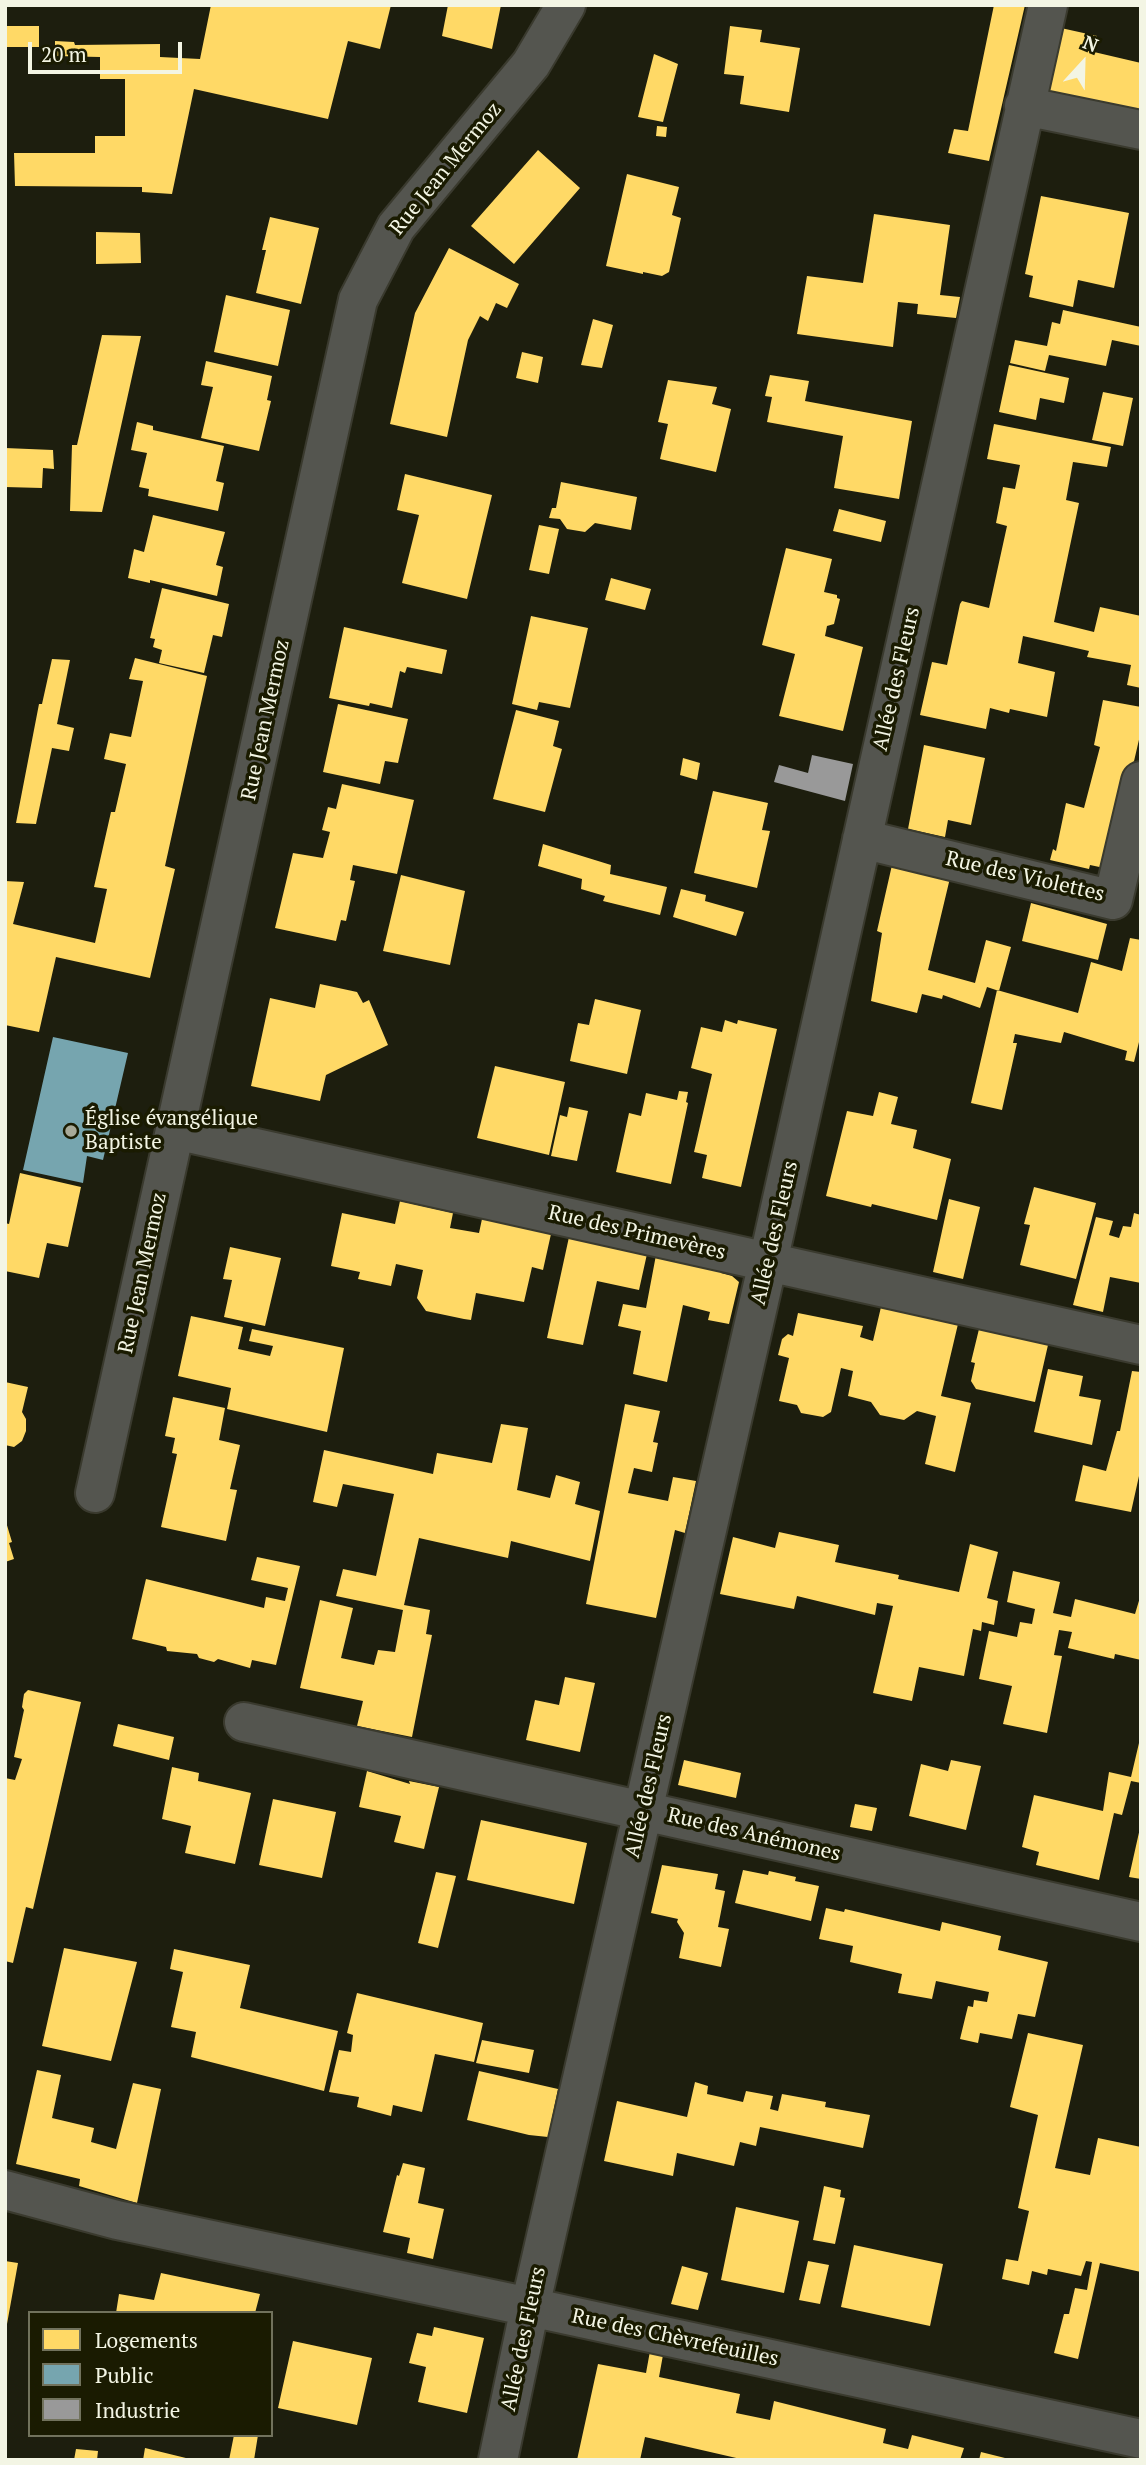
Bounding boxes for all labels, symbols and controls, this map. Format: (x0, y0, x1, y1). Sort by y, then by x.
scale bar (32, 28, 186, 72)
north arrow (1048, 28, 1118, 98)
text: N (1080, 29, 1102, 57)
text: 20 m (41, 40, 87, 68)
street label: Rue Jean Mermoz (385, 98, 507, 240)
street label: Allée des Fleurs (868, 604, 926, 754)
street label: Rue Jean Mermoz (237, 637, 295, 803)
street label: Rue des Violettes (943, 847, 1107, 907)
place label: Église évangélique Baptiste (85, 1106, 258, 1156)
marker: Église évangélique Baptiste (63, 1123, 79, 1139)
street label: Allée des Fleurs (746, 1158, 804, 1308)
street label: Rue Jean Mermoz (114, 1190, 172, 1356)
street label: Rue des Primevères (546, 1200, 728, 1266)
street label: Allée des Fleurs (620, 1711, 678, 1861)
street label: Rue des Anémones (665, 1803, 843, 1867)
street label: Allée des Fleurs (496, 2264, 552, 2414)
street label: Rue des Chèvrefeuilles (569, 2304, 781, 2372)
legend (28, 2311, 273, 2437)
text: Logements (95, 2326, 198, 2354)
text: Public (95, 2361, 153, 2389)
text: Industrie (95, 2396, 180, 2424)

